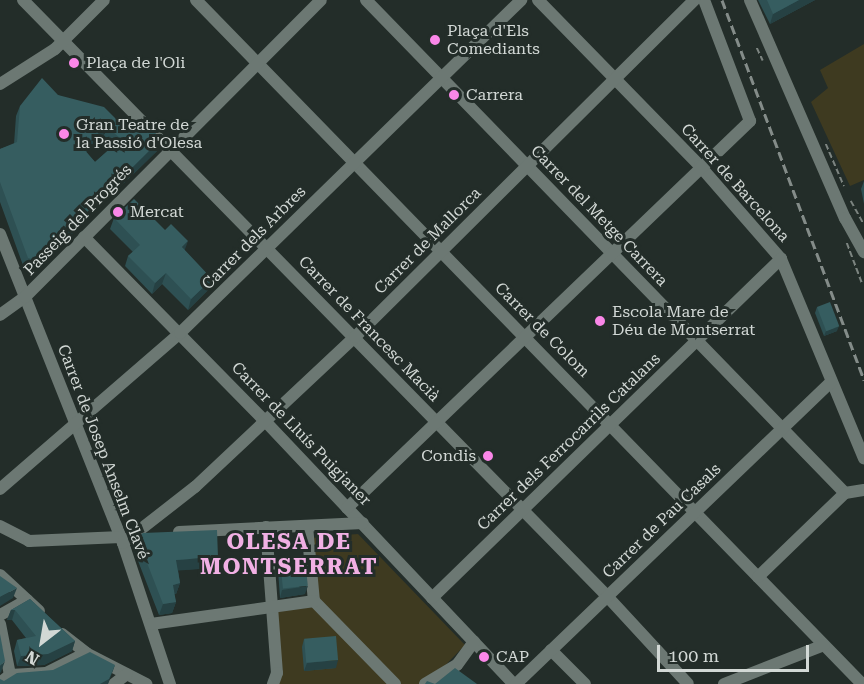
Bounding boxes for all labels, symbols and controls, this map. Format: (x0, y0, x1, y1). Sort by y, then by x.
place label: Plaça d'Els Comediants (447, 21, 540, 59)
marker: Plaça d'Els Comediants (428, 33, 442, 47)
place label: Plaça de l'Oli (86, 53, 185, 73)
marker: Plaça de l'Oli (67, 56, 81, 70)
place label: Carrera (466, 85, 523, 105)
marker: Carrera (447, 88, 461, 102)
place label: Gran Teatre de la Passió d'Olesa (76, 115, 202, 153)
street label: Carrer de Barcelona (677, 120, 793, 246)
marker: Gran Teatre de la Passió d'Olesa (57, 127, 71, 141)
street label: Carrer del Metge Carrera (527, 141, 671, 291)
street label: Passeig del Progrés (20, 161, 136, 279)
street label: Carrer dels Arbres (198, 182, 310, 294)
street label: Carrer de Mallorca (371, 184, 485, 298)
place label: Mercat (130, 202, 184, 222)
marker: Mercat (111, 205, 125, 219)
street label: Carrer de Francesc Macià (294, 252, 444, 406)
street label: Carrer de Colom (491, 279, 593, 381)
place label: Escola Mare de Déu de Montserrat (612, 302, 755, 340)
marker: Escola Mare de Déu de Montserrat (593, 314, 607, 328)
street label: Carrer de Josep Anselm Clavé (53, 342, 153, 562)
street label: Carrer dels Ferrocarrils Catalans (473, 349, 665, 535)
street label: Carrer de Lluís Puigjaner (227, 358, 375, 510)
place label: Condis (421, 446, 476, 466)
marker: Condis (481, 449, 495, 463)
street label: Carrer de Pau Casals (599, 460, 725, 582)
district label: OLESA DE MONTSERRAT (200, 528, 378, 580)
north arrow (12, 612, 72, 672)
scale bar (660, 633, 812, 671)
text: 100 m (668, 645, 719, 666)
text: N (22, 647, 43, 669)
place label: CAP (496, 647, 529, 667)
marker: CAP (477, 650, 491, 664)

